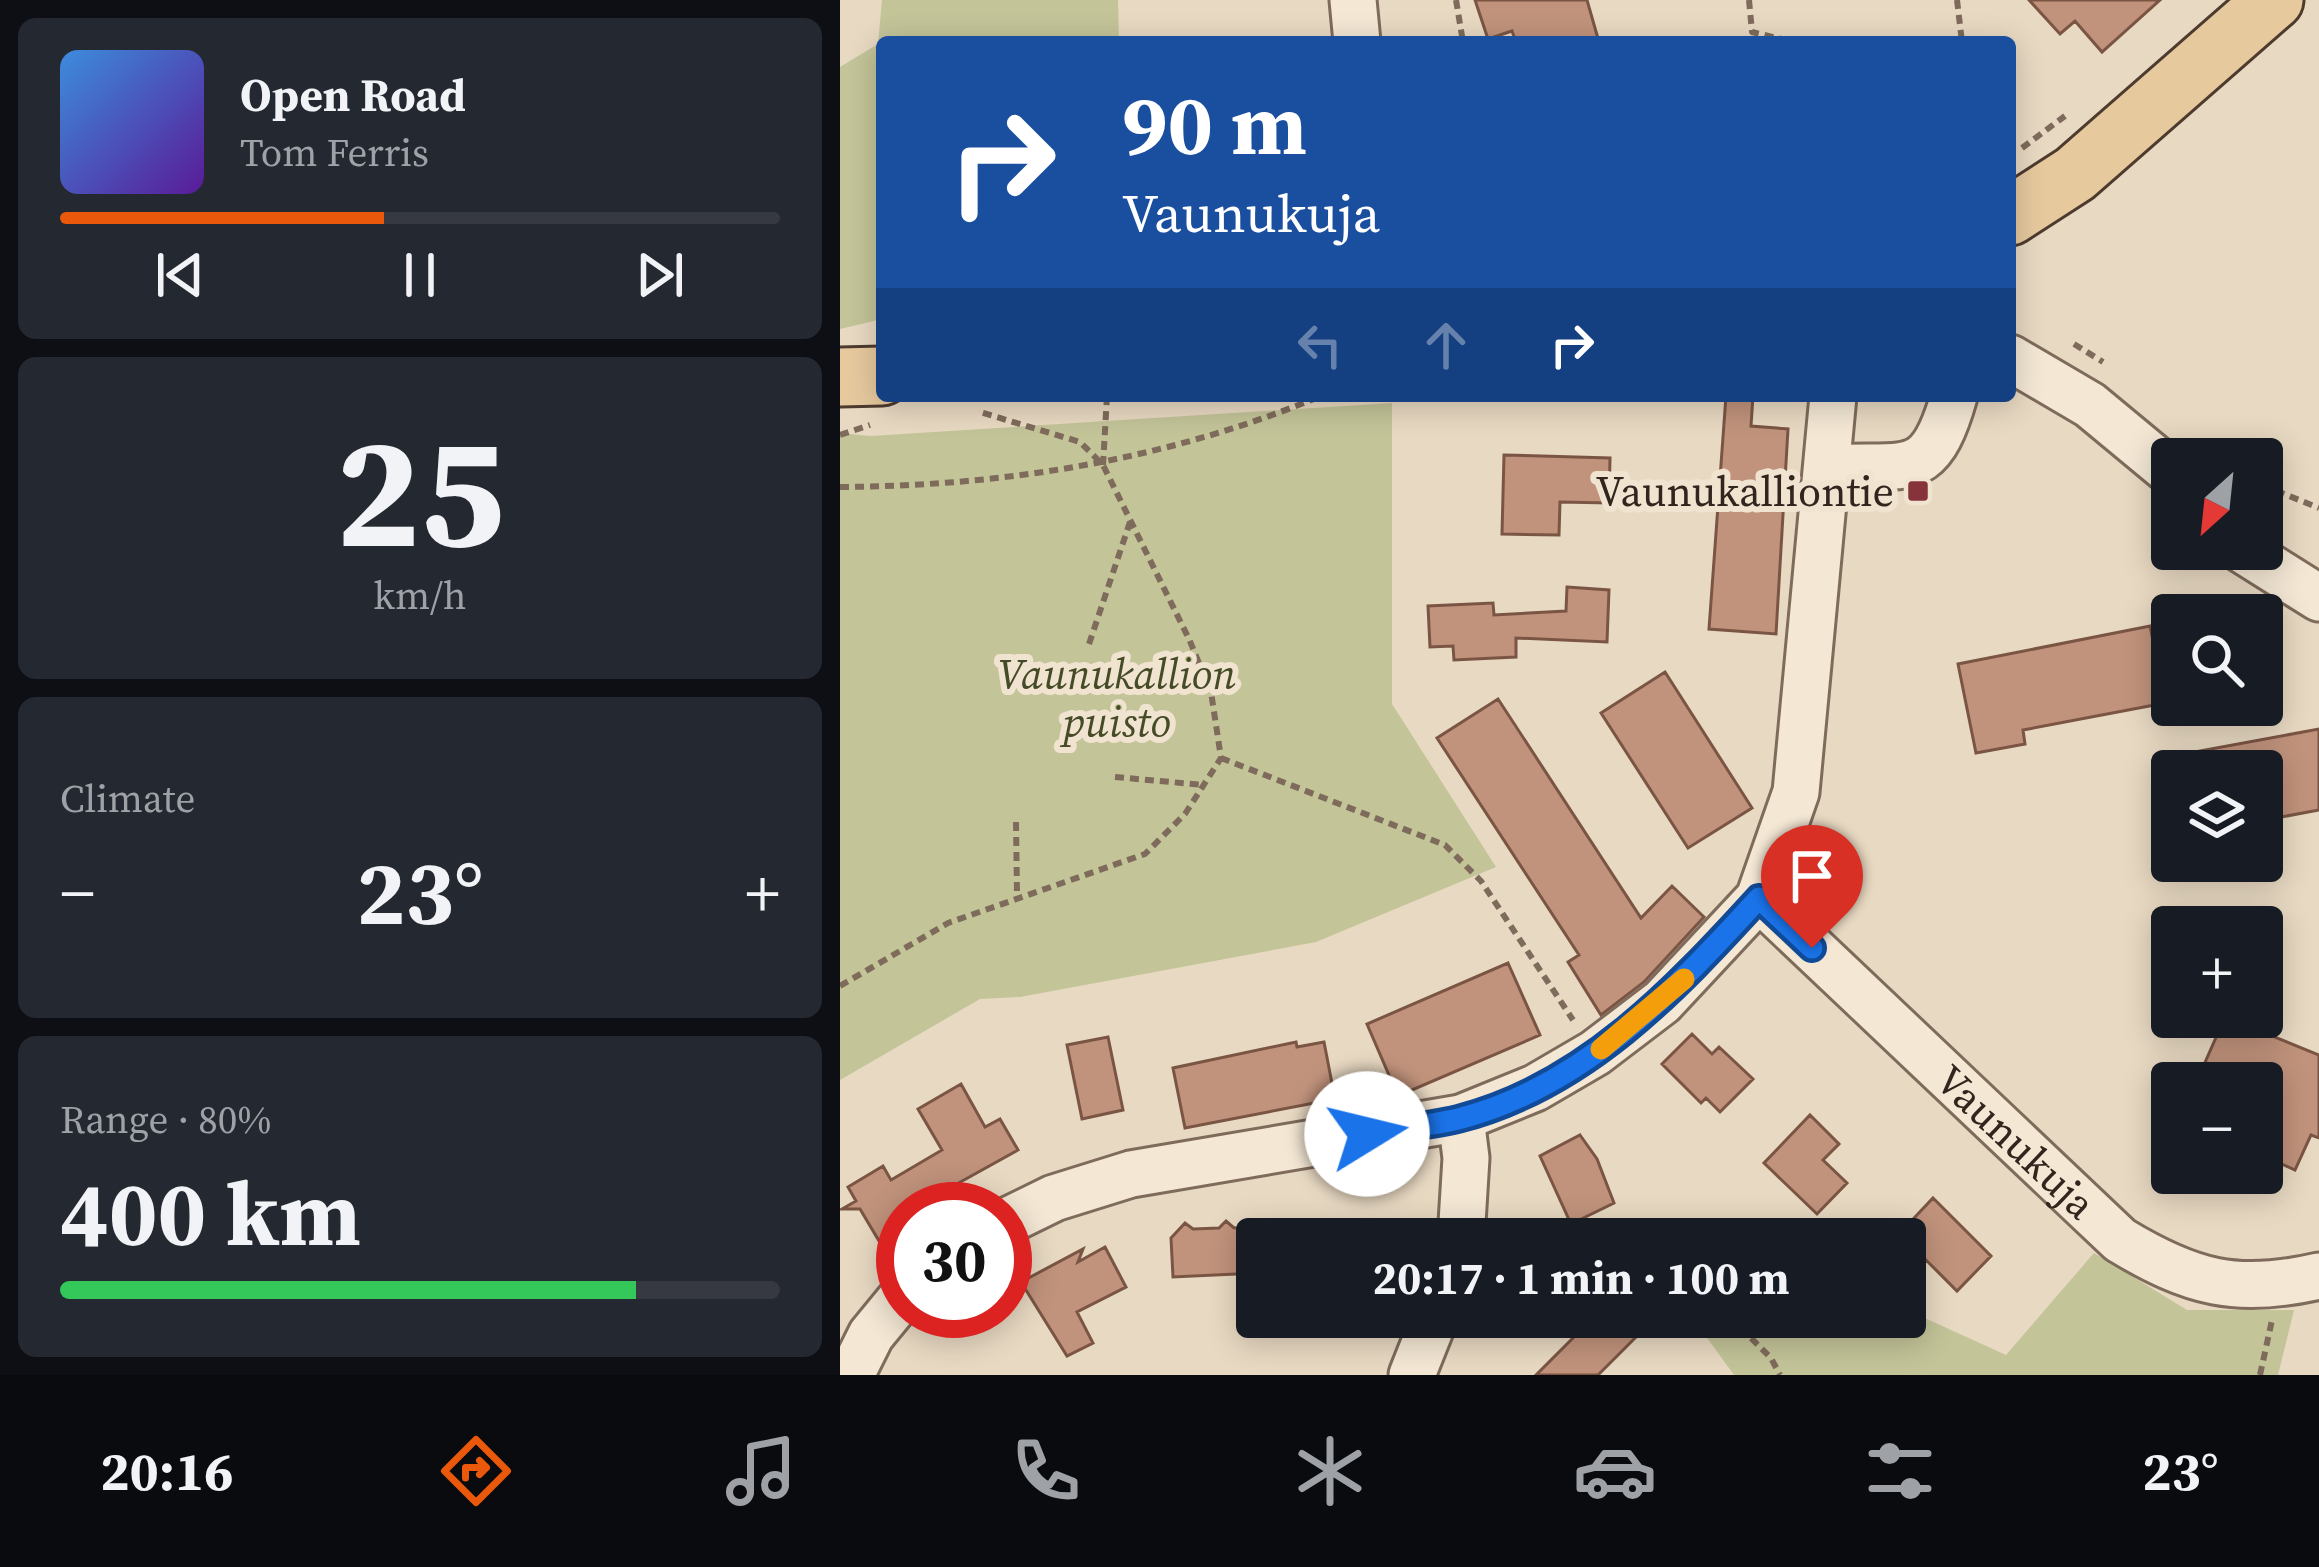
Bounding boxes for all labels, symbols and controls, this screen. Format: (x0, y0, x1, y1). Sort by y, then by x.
text: Open Road (240, 64, 466, 126)
text: 90 m (1122, 67, 1307, 182)
icon: right (924, 84, 1080, 240)
text: Tom Ferris (240, 126, 429, 179)
text: Vaunukuja (1122, 176, 1380, 250)
icon: previous (147, 242, 213, 308)
icon: pause (387, 242, 453, 308)
icon: next (627, 242, 693, 308)
icon: left (1287, 312, 1353, 378)
icon: ahead (1413, 312, 1479, 378)
icon: right (1539, 312, 1605, 378)
text: 25 (335, 384, 505, 598)
north arrow (2151, 438, 2283, 570)
map controls (2151, 438, 2283, 1194)
place label: Vaunukalliontie (1596, 462, 1894, 520)
marker: Vaunukalliontie (1905, 478, 1931, 504)
text: km/h (374, 569, 466, 622)
button: search (2151, 594, 2283, 726)
park label: Vaunukallion puisto (998, 645, 1236, 751)
button: layers (2151, 750, 2283, 882)
text: Climate (60, 772, 195, 825)
pin (1761, 825, 1863, 948)
text: 23° (356, 831, 484, 954)
icon: arrive (1779, 843, 1845, 909)
text: − (60, 848, 95, 938)
text: + (745, 848, 780, 938)
button: + (2151, 906, 2283, 1038)
street label: Vaunukuja (1923, 1051, 2109, 1232)
button: − (2151, 1062, 2283, 1194)
position arrow (1304, 1071, 1430, 1197)
text: Range · 80% (60, 1093, 272, 1146)
text: 400 km (60, 1152, 361, 1275)
speed limit sign: 30 (876, 1182, 1032, 1338)
text: 20:17 · 1 min · 100 m (1373, 1247, 1789, 1309)
icon: directions (434, 1429, 518, 1513)
icon: music (719, 1429, 803, 1513)
icon: phone (1004, 1429, 1088, 1513)
icon: climate (1288, 1429, 1372, 1513)
icon: car (1573, 1429, 1657, 1513)
icon: filters (1858, 1429, 1942, 1513)
text: 20:16 (100, 1434, 234, 1508)
text: 23° (2142, 1434, 2219, 1508)

